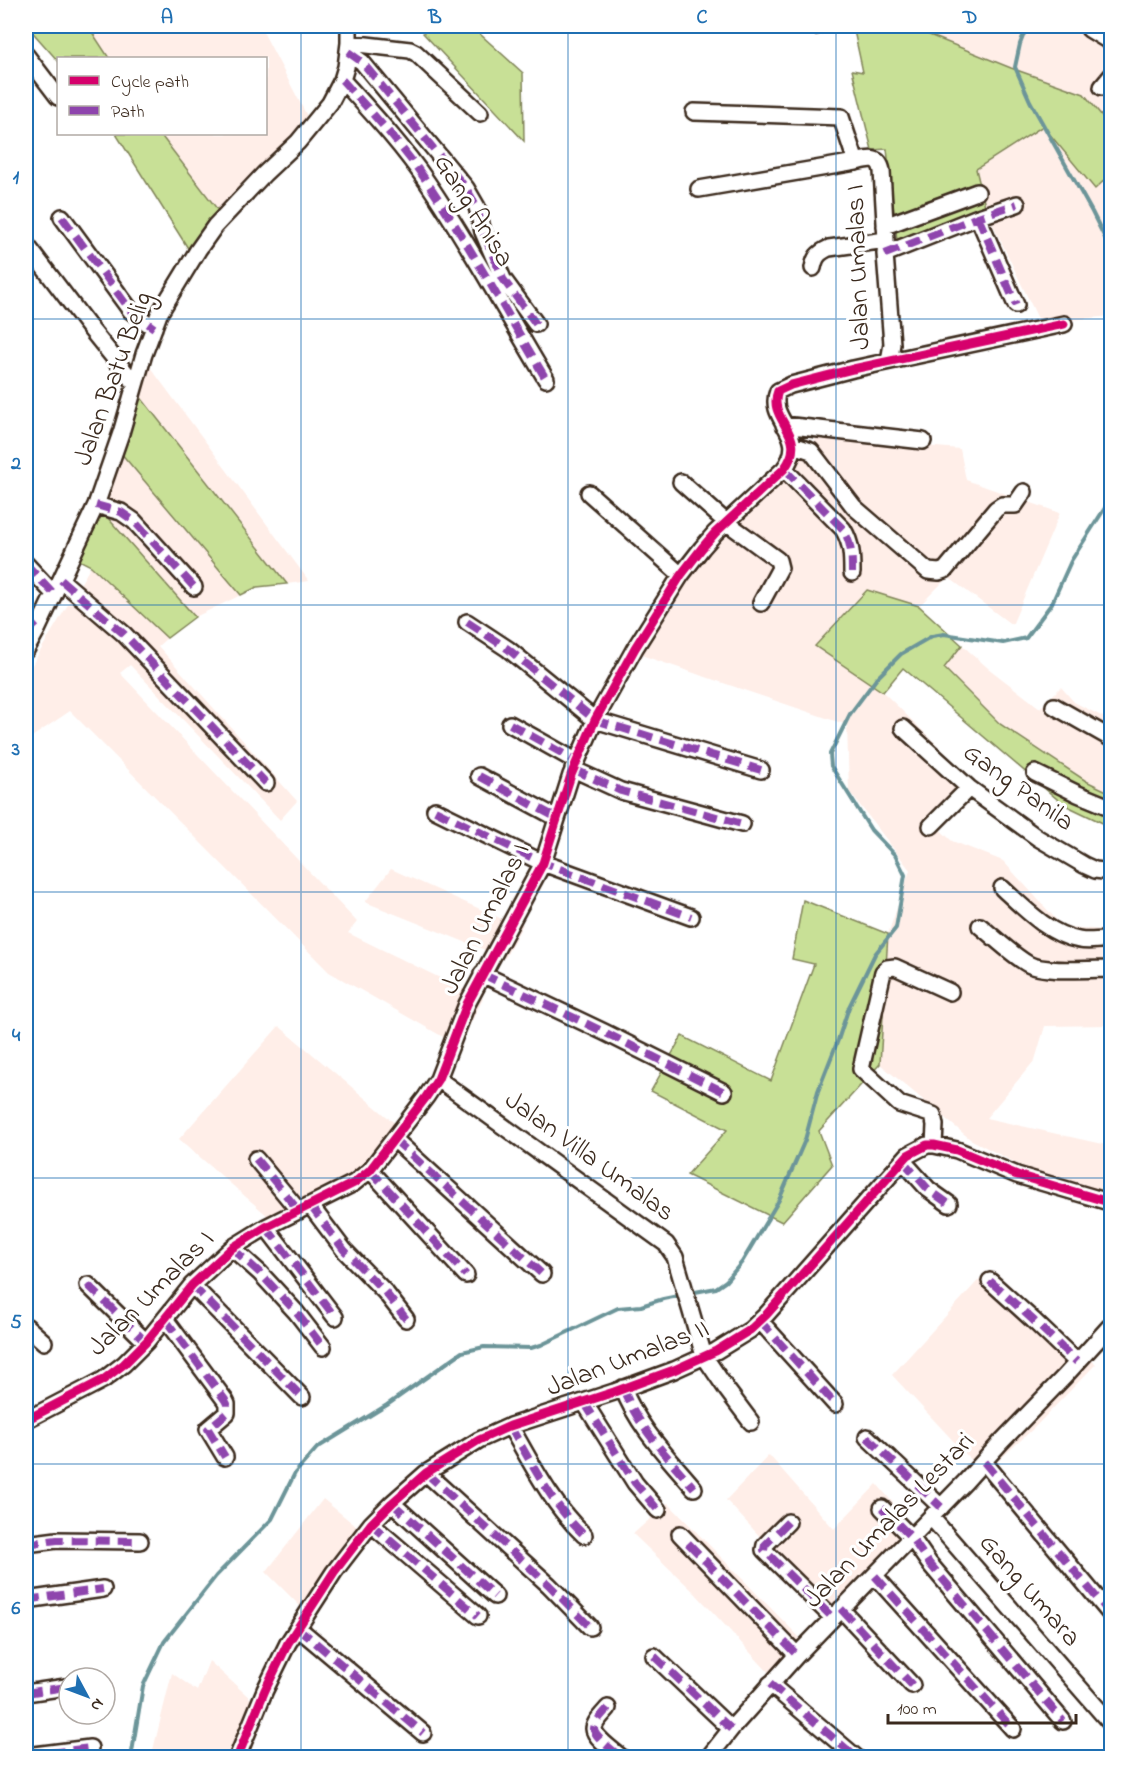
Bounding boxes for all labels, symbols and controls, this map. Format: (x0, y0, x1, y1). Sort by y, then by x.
text: A (161, 4, 173, 33)
text: B (427, 4, 442, 33)
text: C (697, 4, 708, 33)
text: D (962, 4, 977, 33)
legend (57, 57, 267, 135)
text: Cycle path (111, 70, 189, 96)
text: Path (111, 100, 145, 126)
street label: Gang Anisa (423, 147, 523, 275)
text: 1 (13, 164, 20, 193)
street label: Jalan Umalas I (837, 184, 881, 350)
street label: Jalan Batu Belig (64, 286, 164, 472)
text: 2 (10, 450, 21, 479)
street label: Gang Panila (954, 734, 1082, 842)
text: 3 (11, 736, 20, 765)
street label: Jalan Umalas I (431, 836, 541, 1002)
text: 4 (12, 1022, 21, 1051)
street label: Jalan Villa Umalas (496, 1082, 682, 1232)
street label: Jalan Umalas I (80, 1222, 224, 1366)
text: 5 (10, 1309, 22, 1338)
street label: Jalan Umalas II (541, 1310, 715, 1408)
street label: Jalan Umalas Lestari (795, 1424, 985, 1618)
street label: Gang Umara (969, 1526, 1089, 1656)
text: 6 (12, 1595, 21, 1624)
north arrow (57, 1666, 117, 1726)
scale bar (888, 1687, 1076, 1725)
text: N (84, 1693, 109, 1717)
text: 100 m (897, 1697, 937, 1723)

